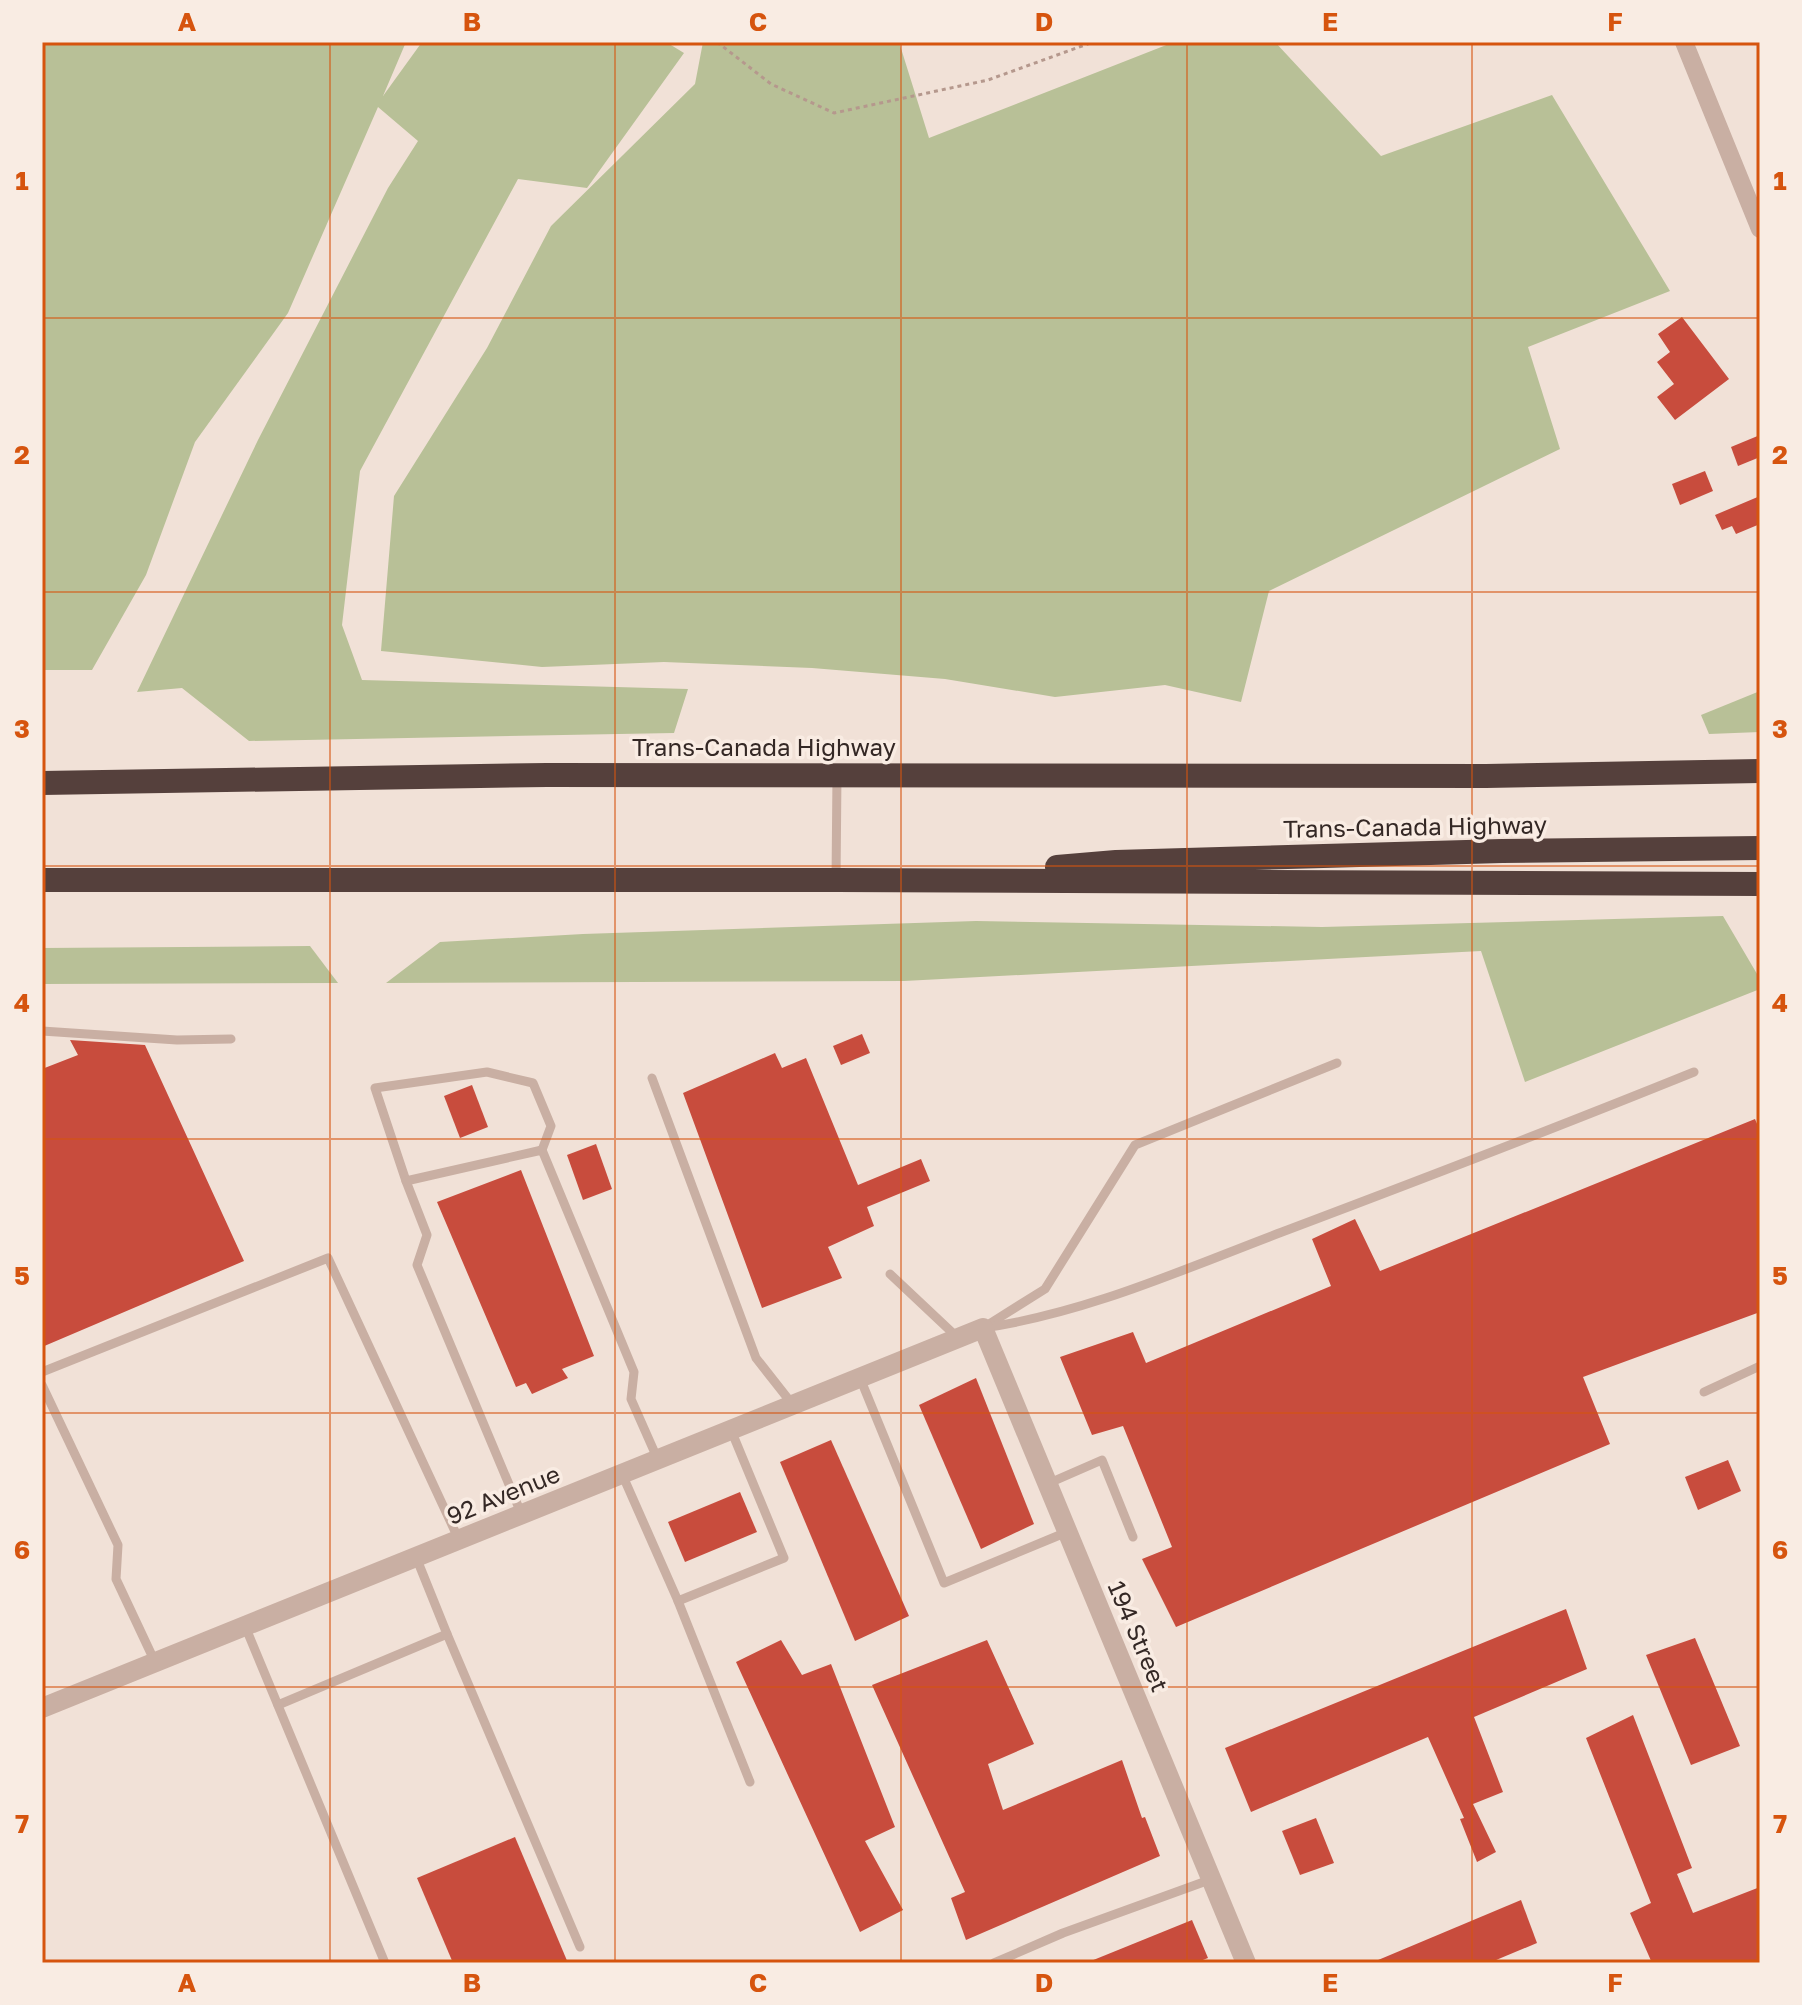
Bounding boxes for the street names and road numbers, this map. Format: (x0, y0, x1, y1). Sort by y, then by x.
street label: Trans-Canada Highway (632, 732, 896, 761)
street label: Trans-Canada Highway (1283, 809, 1547, 843)
street label: 92 Avenue (442, 1458, 564, 1530)
street label: 194 Street (1103, 1576, 1175, 1696)

